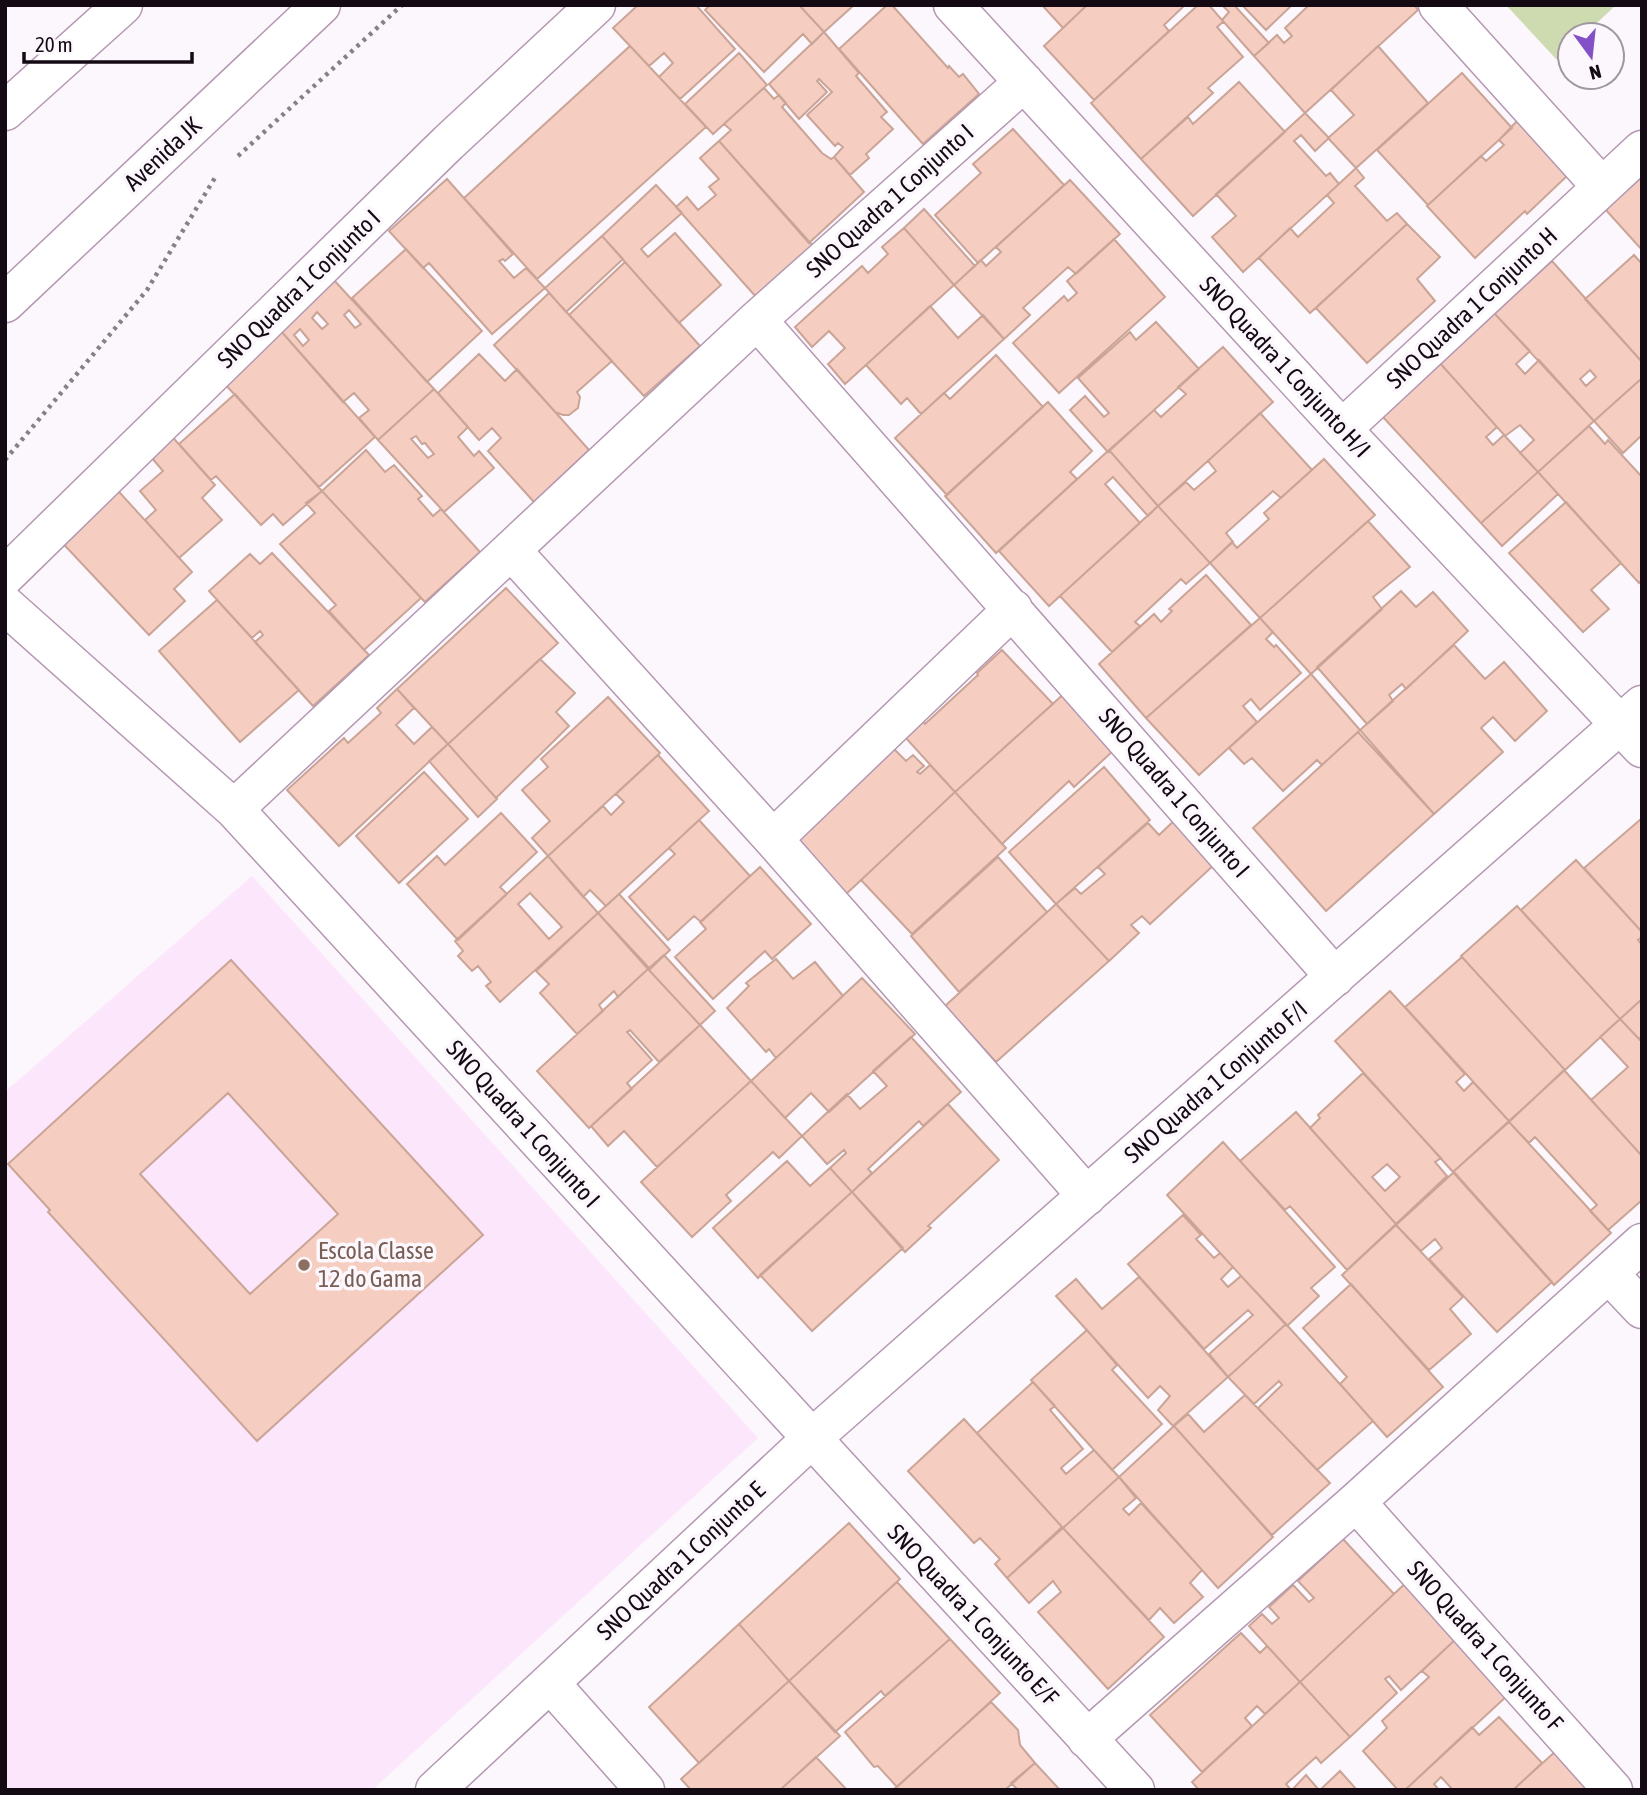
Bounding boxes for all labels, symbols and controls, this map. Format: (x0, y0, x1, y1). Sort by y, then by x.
scale bar (24, 21, 192, 65)
north arrow (1556, 21, 1626, 91)
text: 20 m (35, 32, 73, 56)
text: N (1587, 60, 1604, 84)
street label: Avenida JK (119, 111, 207, 196)
street label: SNO Quadra 1 Conjunto I (801, 119, 979, 283)
street label: SNO Quadra 1 Conjunto I (212, 204, 385, 373)
street label: SNO Quadra 1 Conjunto H (1381, 222, 1562, 394)
street label: SNO Quadra 1 Conjunto H/I (1195, 271, 1376, 463)
street label: SNO Quadra 1 Conjunto I (1094, 703, 1255, 883)
street label: SNO Quadra 1 Conjunto F/I (1119, 995, 1312, 1168)
street label: SNO Quadra 1 Conjunto I (441, 1035, 605, 1213)
place label: Escola Classe 12 do Gama (318, 1237, 434, 1292)
marker: Escola Classe 12 do Gama (296, 1257, 312, 1273)
street label: SNO Quadra 1 Conjunto E (591, 1476, 770, 1645)
street label: SNO Quadra 1 Conjunto E/F (883, 1519, 1064, 1711)
street label: SNO Quadra 1 Conjunto F (1402, 1555, 1569, 1736)

